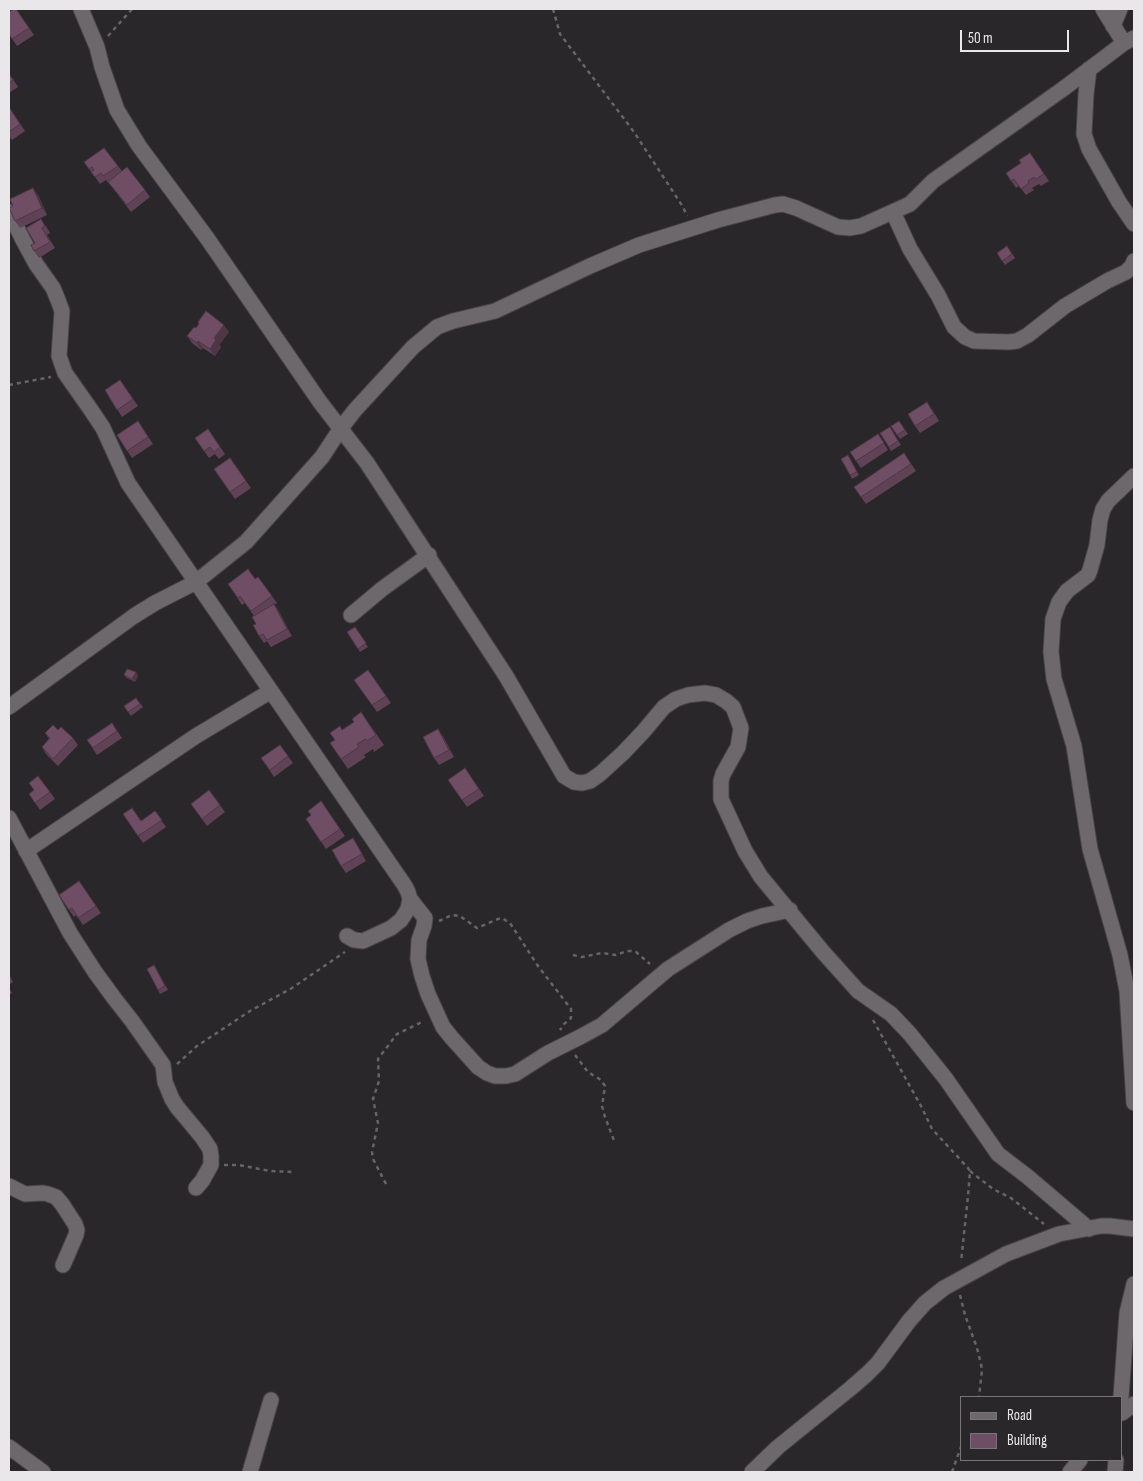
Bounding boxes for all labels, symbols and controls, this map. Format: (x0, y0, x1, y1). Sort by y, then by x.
scale bar (963, 20, 1072, 52)
text: 50 m (968, 29, 993, 48)
legend (960, 1396, 1123, 1461)
text: Road (1007, 1406, 1032, 1425)
text: Building (1007, 1431, 1047, 1450)

